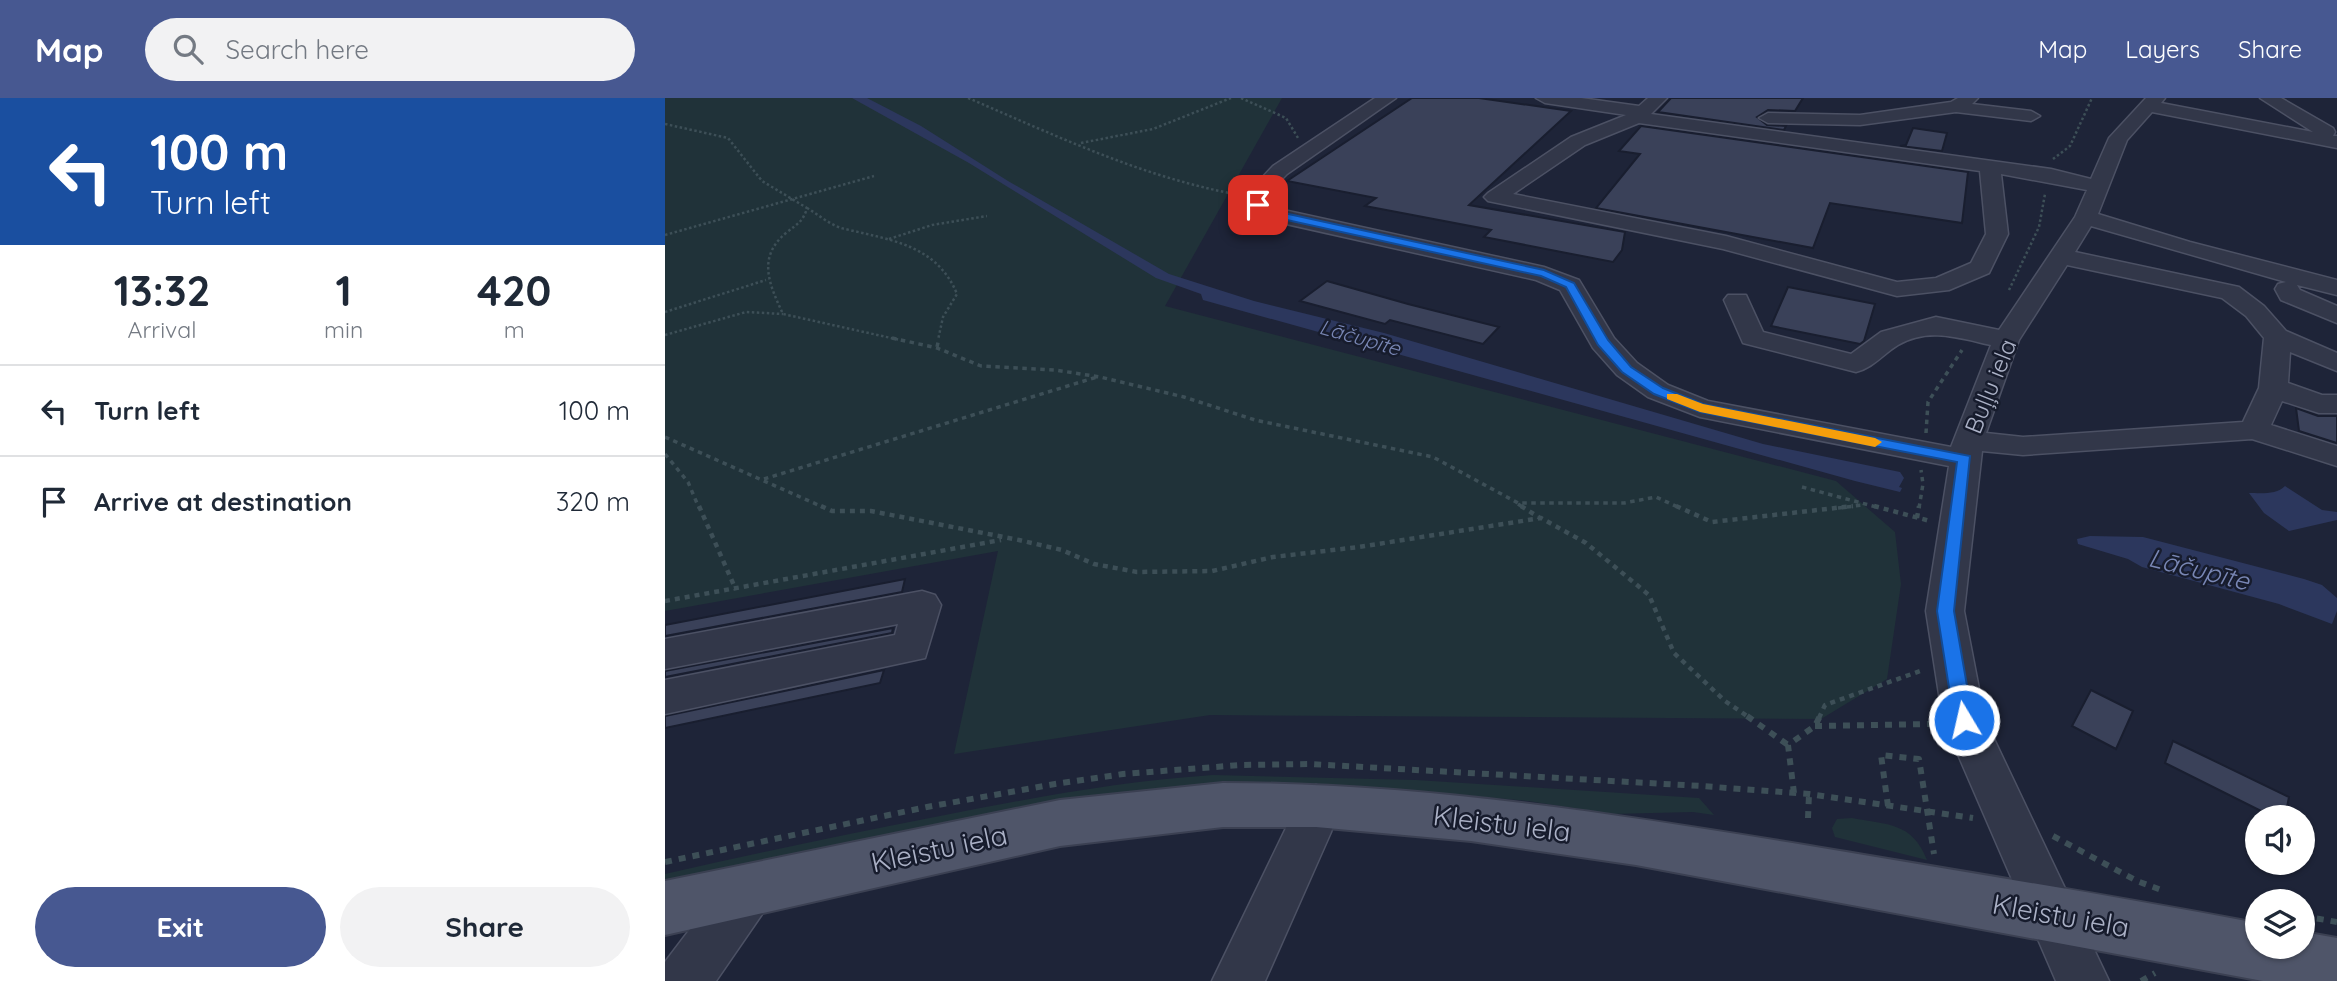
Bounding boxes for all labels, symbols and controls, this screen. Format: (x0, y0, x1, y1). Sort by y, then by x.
search box (145, 18, 635, 81)
text: Map (35, 29, 103, 70)
icon: search (169, 30, 207, 68)
text: Search here (225, 33, 369, 66)
text: Map (2038, 34, 2087, 64)
text: Layers (2125, 34, 2200, 64)
text: Share (2238, 34, 2302, 64)
text: 100 m (150, 121, 288, 182)
icon: left (35, 126, 126, 217)
pin (1228, 175, 1288, 235)
text: Turn left (150, 182, 271, 222)
icon: arrive (1239, 186, 1277, 224)
text: 13:32 (114, 264, 210, 317)
text: 1 (336, 264, 352, 317)
text: 420 (477, 264, 551, 317)
water label: Lāčupīte (1317, 313, 1404, 361)
text: Arrival (128, 315, 196, 344)
text: min (324, 315, 363, 344)
text: m (504, 315, 525, 344)
street label: Buļļu iela (1957, 334, 2023, 438)
icon: left (35, 392, 73, 430)
text: Turn left (94, 394, 201, 427)
text: 100 m (559, 394, 630, 427)
icon: arrive (35, 483, 73, 521)
text: Arrive at destination (94, 485, 352, 518)
text: 320 m (556, 485, 630, 518)
water label: Lāčupīte (2145, 541, 2254, 598)
position arrow (1927, 683, 2001, 757)
street label: Kleistu iela (1431, 797, 1573, 849)
map controls (2245, 805, 2315, 959)
button: sound (2245, 805, 2315, 875)
street label: Kleistu iela (868, 817, 1010, 879)
street label: Kleistu iela (1990, 886, 2132, 944)
button: Exit (35, 887, 326, 967)
button: Share (340, 887, 630, 967)
button: layers (2245, 889, 2315, 959)

